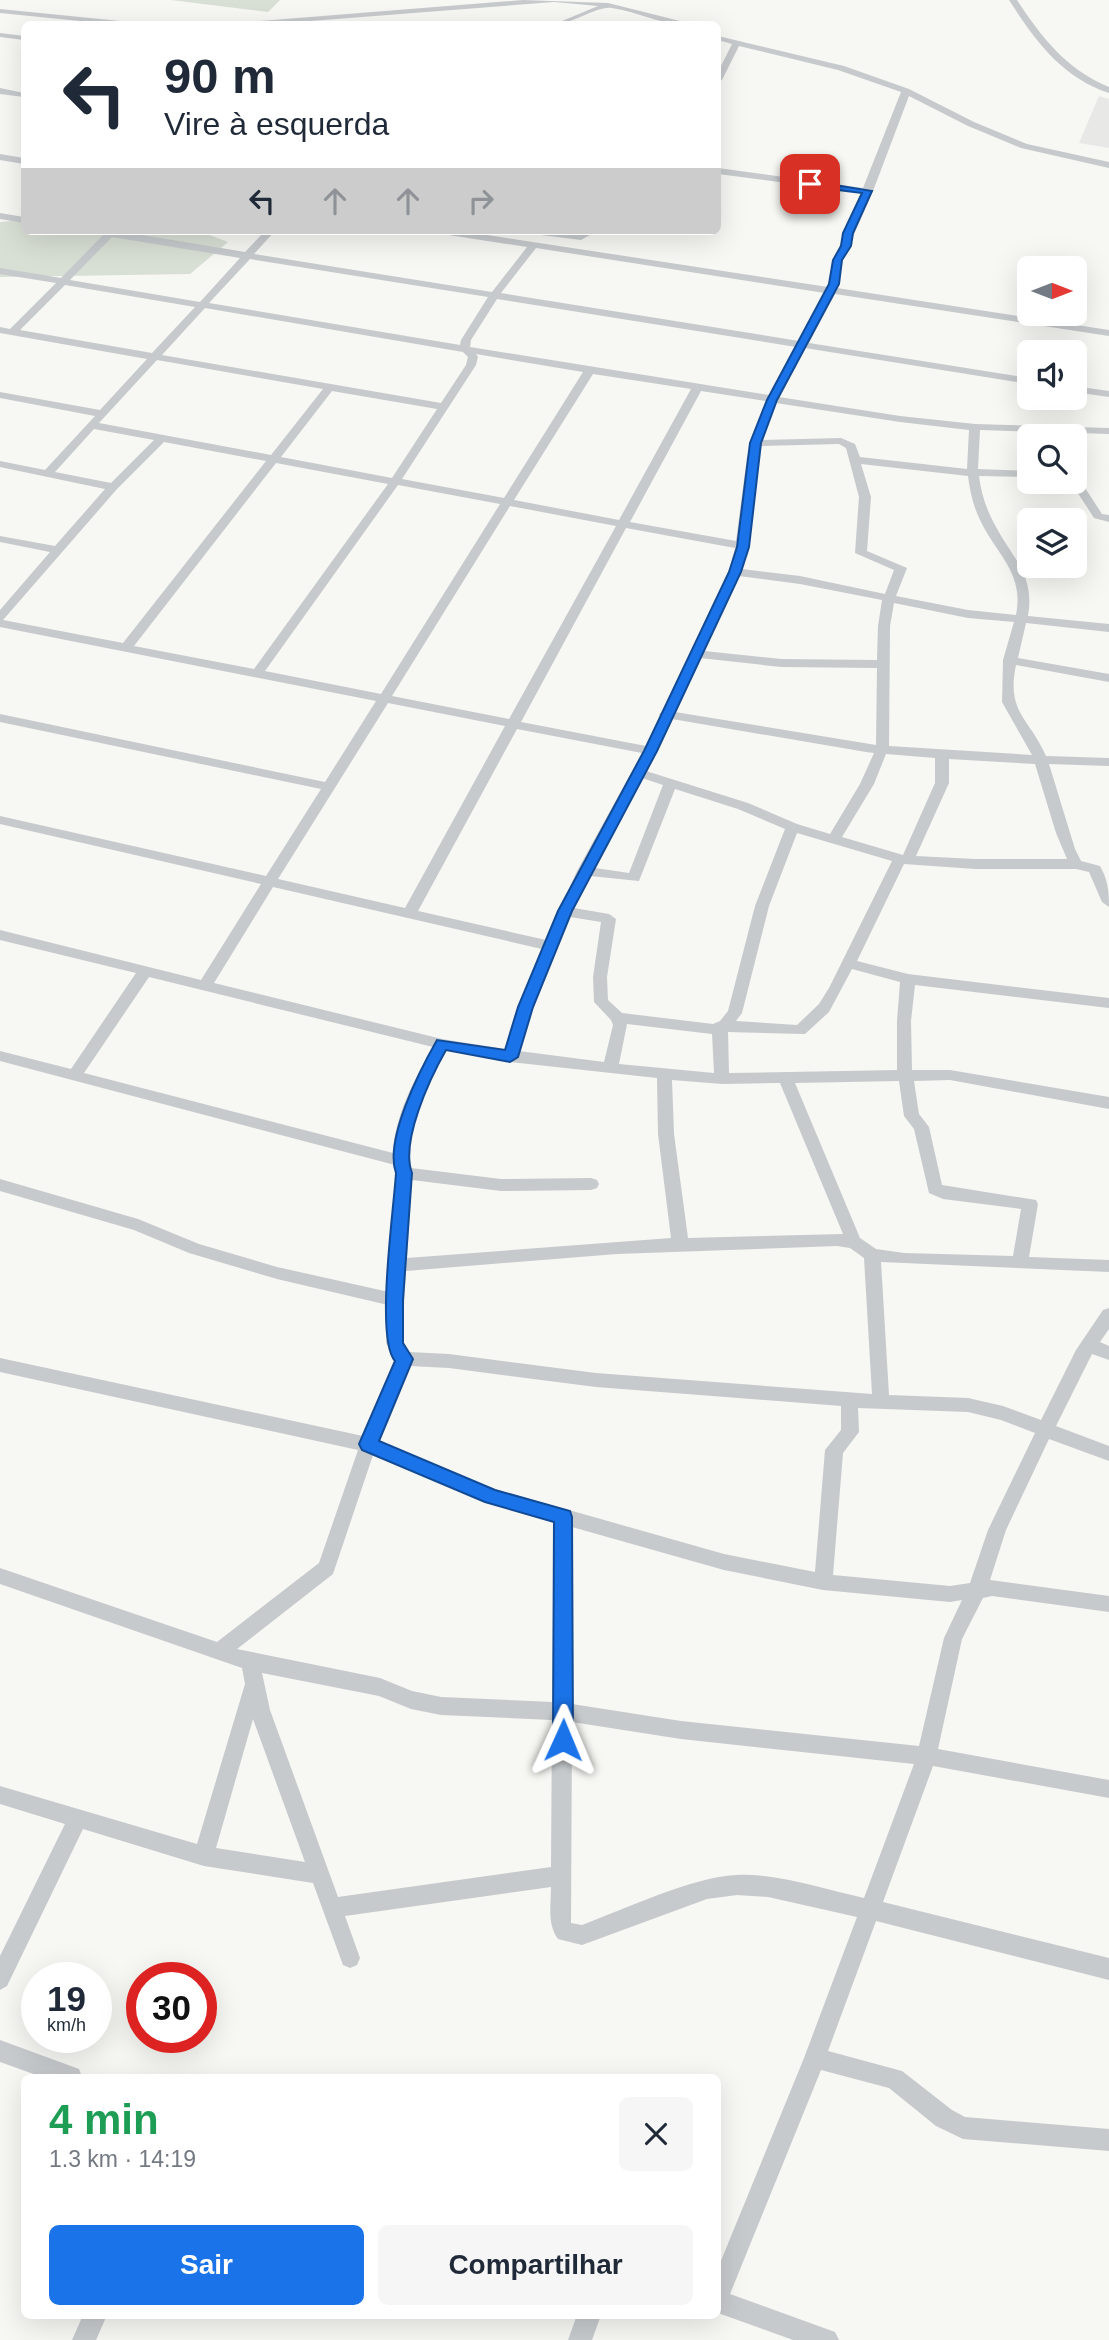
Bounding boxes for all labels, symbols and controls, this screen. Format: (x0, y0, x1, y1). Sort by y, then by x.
icon: left (49, 49, 140, 140)
text: 90 m (164, 49, 276, 103)
text: Vire à esquerda (164, 106, 389, 142)
pin (780, 154, 840, 214)
icon: arrive (791, 165, 829, 203)
icon: left (243, 182, 281, 220)
icon: ahead (316, 182, 354, 220)
icon: ahead (389, 182, 427, 220)
icon: right (462, 182, 500, 220)
north arrow (1017, 256, 1087, 326)
map controls (1017, 256, 1087, 578)
button: sound (1017, 340, 1087, 410)
button: search (1017, 424, 1087, 494)
button: layers (1017, 508, 1087, 578)
position arrow (526, 1703, 600, 1777)
speed limit sign: 30 (126, 1962, 217, 2053)
text: 19 (47, 1979, 86, 2018)
text: km/h (47, 2015, 86, 2035)
text: 4 min (49, 2096, 159, 2143)
button: close (619, 2097, 693, 2171)
text: 1.3 km · 14:19 (49, 2146, 196, 2172)
button: Sair (49, 2225, 364, 2305)
button: Compartilhar (378, 2225, 693, 2305)

